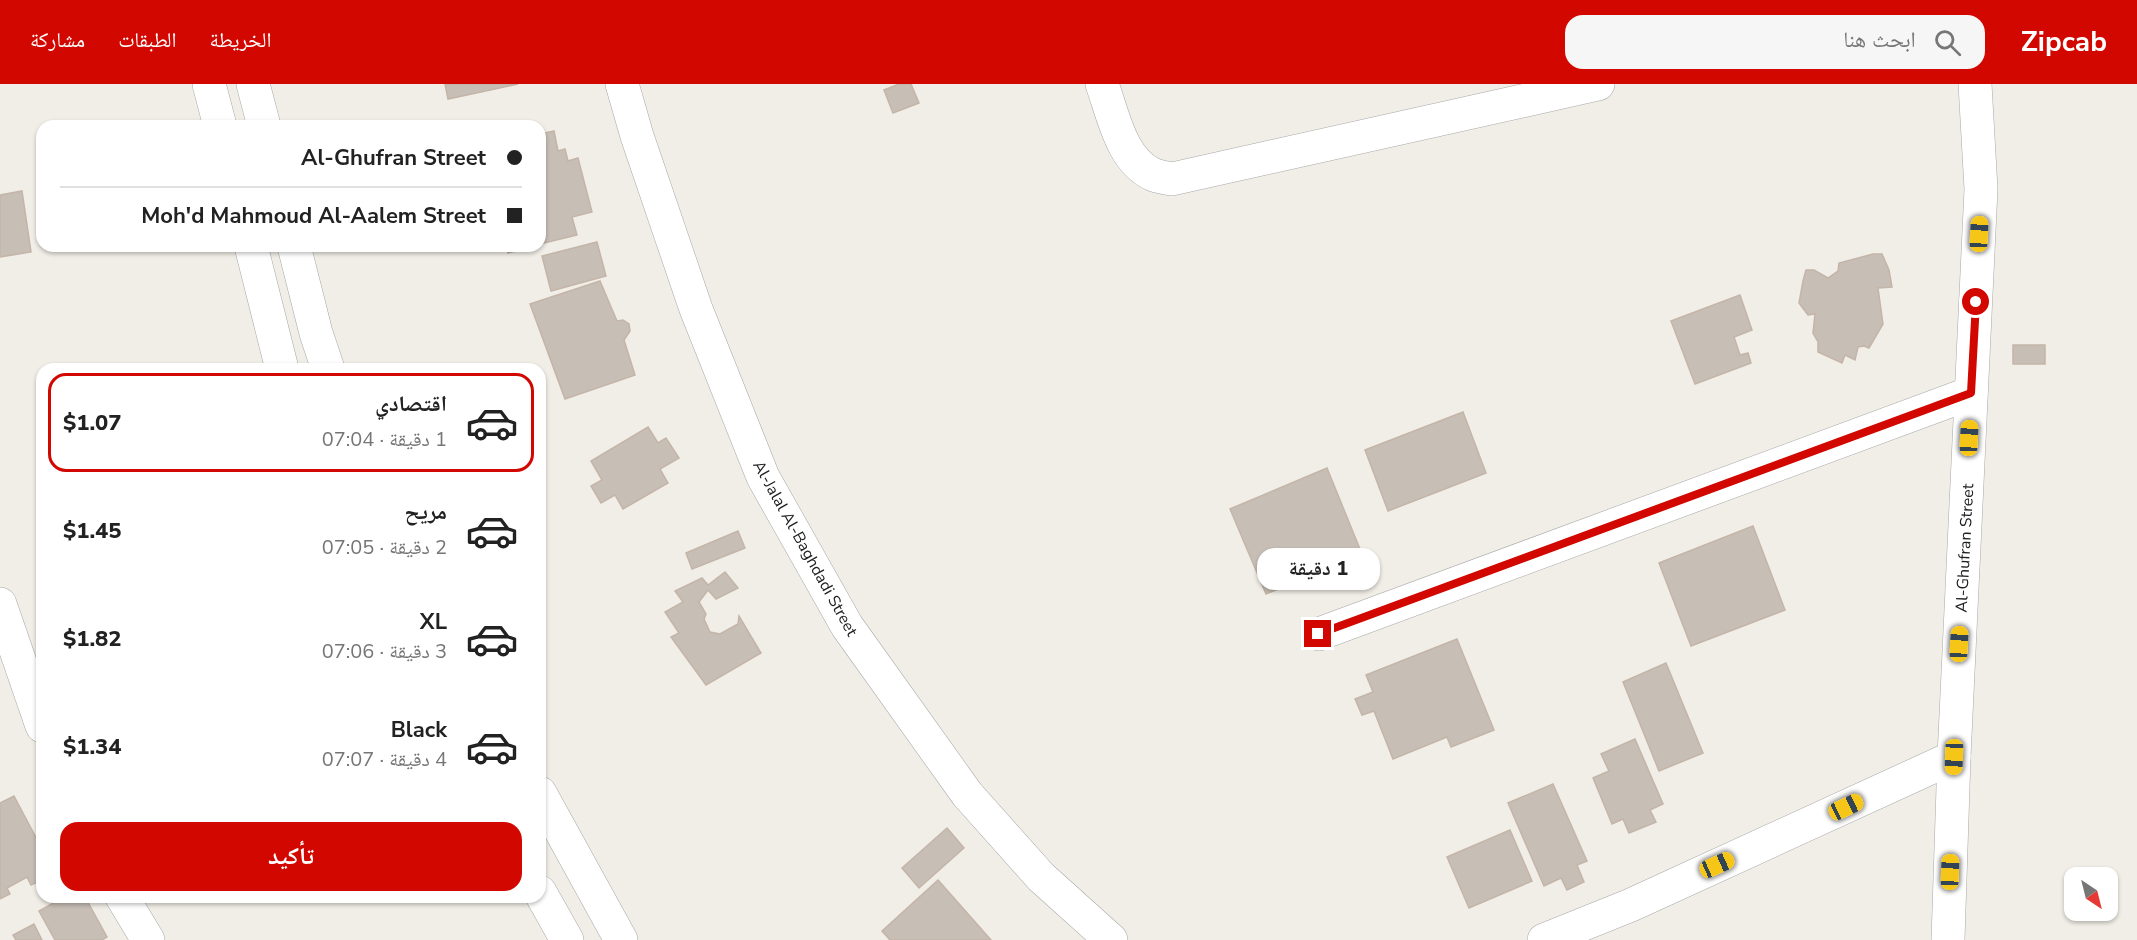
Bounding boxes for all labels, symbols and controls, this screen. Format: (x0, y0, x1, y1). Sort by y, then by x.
search box (1565, 15, 1985, 69)
text: Zipcab (2021, 23, 2107, 61)
text: ابحث هنا (1843, 25, 1916, 55)
text: مشاركة (30, 26, 85, 54)
text: الطبقات (118, 26, 177, 54)
text: الخريطة (210, 26, 271, 54)
icon: search (1931, 26, 1964, 59)
text: Al-Ghufran Street (301, 143, 486, 173)
text: Moh'd Mahmoud Al-Aalem Street (141, 201, 486, 231)
car (1969, 216, 1989, 252)
route start (1962, 288, 1989, 315)
text: اقتصادي (375, 389, 447, 419)
icon: car (465, 396, 519, 450)
text: $1.07 (63, 408, 122, 438)
car (1959, 420, 1979, 456)
text: 1 دقيقة · 07:04 (322, 426, 447, 453)
street label: Al-Jalal Al-Baghdadi Street (748, 457, 863, 641)
street label: Al-Ghufran Street (1951, 483, 1979, 613)
text: مريح (404, 497, 447, 527)
icon: car (465, 504, 519, 558)
text: $1.45 (63, 516, 122, 546)
text: 2 دقيقة · 07:05 (322, 534, 447, 561)
callout: 1 دقيقة (1256, 547, 1380, 589)
text: 1 دقيقة (1289, 555, 1348, 582)
text: XL (420, 607, 447, 637)
icon: car (465, 612, 519, 666)
route end (1304, 620, 1331, 647)
text: $1.82 (63, 624, 122, 654)
car (1949, 626, 1969, 662)
text: 3 دقيقة · 07:06 (322, 638, 447, 665)
text: Black (391, 715, 447, 745)
icon: car (465, 720, 519, 774)
text: $1.34 (63, 732, 122, 762)
car (1944, 739, 1964, 775)
text: 4 دقيقة · 07:07 (322, 746, 447, 773)
car (1826, 791, 1866, 823)
button: تأكيد (60, 822, 522, 891)
car (1697, 849, 1737, 881)
car (1940, 854, 1960, 890)
north arrow (2064, 867, 2118, 921)
map controls (2064, 867, 2118, 921)

